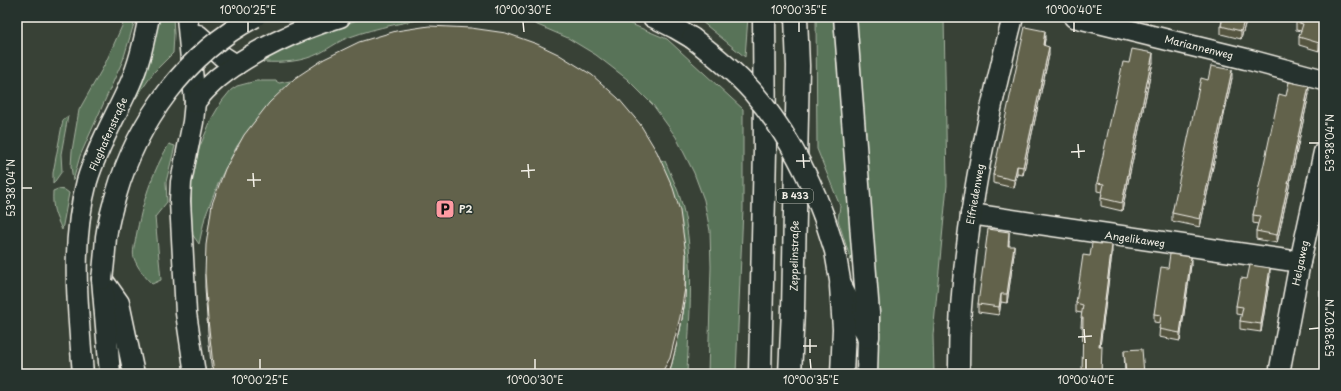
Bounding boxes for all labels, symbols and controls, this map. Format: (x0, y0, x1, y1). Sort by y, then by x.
text: 10°00'25"E (220, 2, 276, 17)
text: 10°00'30"E (495, 2, 552, 17)
text: 10°00'35"E (771, 2, 827, 17)
text: 10°00'40"E (1046, 2, 1102, 17)
street label: Mariannenweg (1163, 31, 1235, 62)
street label: Flughafenstraße (85, 95, 130, 173)
text: 53°38'04"N (1322, 114, 1337, 172)
text: 53°38'04"N (3, 159, 18, 217)
street label: Elfriedenweg (962, 162, 987, 225)
road number: B 433 (777, 189, 813, 203)
parking icon: P2 (434, 198, 456, 220)
place label: P2 (459, 201, 473, 216)
street label: Zeppelinstraße (785, 220, 802, 292)
street label: Angelikaweg (1104, 227, 1166, 250)
street label: Helgaweg (1287, 239, 1312, 287)
text: 53°38'02"N (1322, 299, 1337, 357)
text: 10°00'25"E (232, 372, 288, 387)
text: 10°00'30"E (507, 372, 564, 387)
text: 10°00'35"E (783, 372, 839, 387)
text: 10°00'40"E (1058, 372, 1114, 387)

